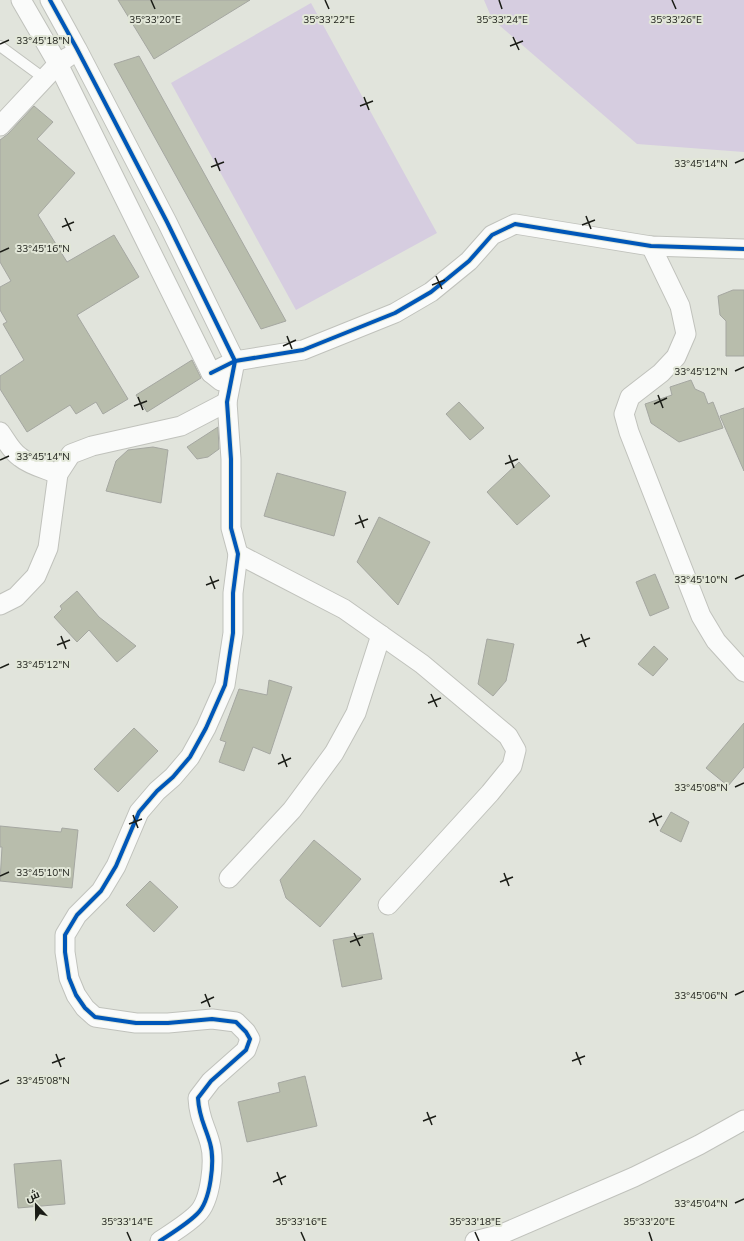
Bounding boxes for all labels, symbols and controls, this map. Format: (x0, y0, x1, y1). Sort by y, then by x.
text: 35°33'20"E (129, 13, 181, 26)
text: 35°33'22"E (303, 13, 355, 26)
text: 35°33'24"E (476, 13, 528, 26)
text: 35°33'26"E (650, 13, 702, 26)
text: 33°45'18"N (16, 34, 70, 47)
text: 33°45'14"N (674, 157, 728, 170)
text: 33°45'16"N (16, 242, 70, 255)
text: 33°45'12"N (674, 365, 728, 378)
text: 33°45'14"N (16, 450, 70, 463)
text: 33°45'10"N (674, 573, 728, 586)
text: 33°45'12"N (16, 658, 70, 671)
text: 33°45'08"N (674, 781, 728, 794)
text: 33°45'10"N (16, 866, 70, 879)
text: 33°45'06"N (674, 989, 728, 1002)
text: 33°45'08"N (16, 1074, 70, 1087)
north arrow (16, 1185, 56, 1225)
text: ش (23, 1187, 41, 1205)
text: 33°45'04"N (674, 1197, 728, 1210)
text: 35°33'14"E (101, 1215, 153, 1228)
text: 35°33'16"E (275, 1215, 327, 1228)
text: 35°33'18"E (449, 1215, 501, 1228)
text: 35°33'20"E (623, 1215, 675, 1228)

